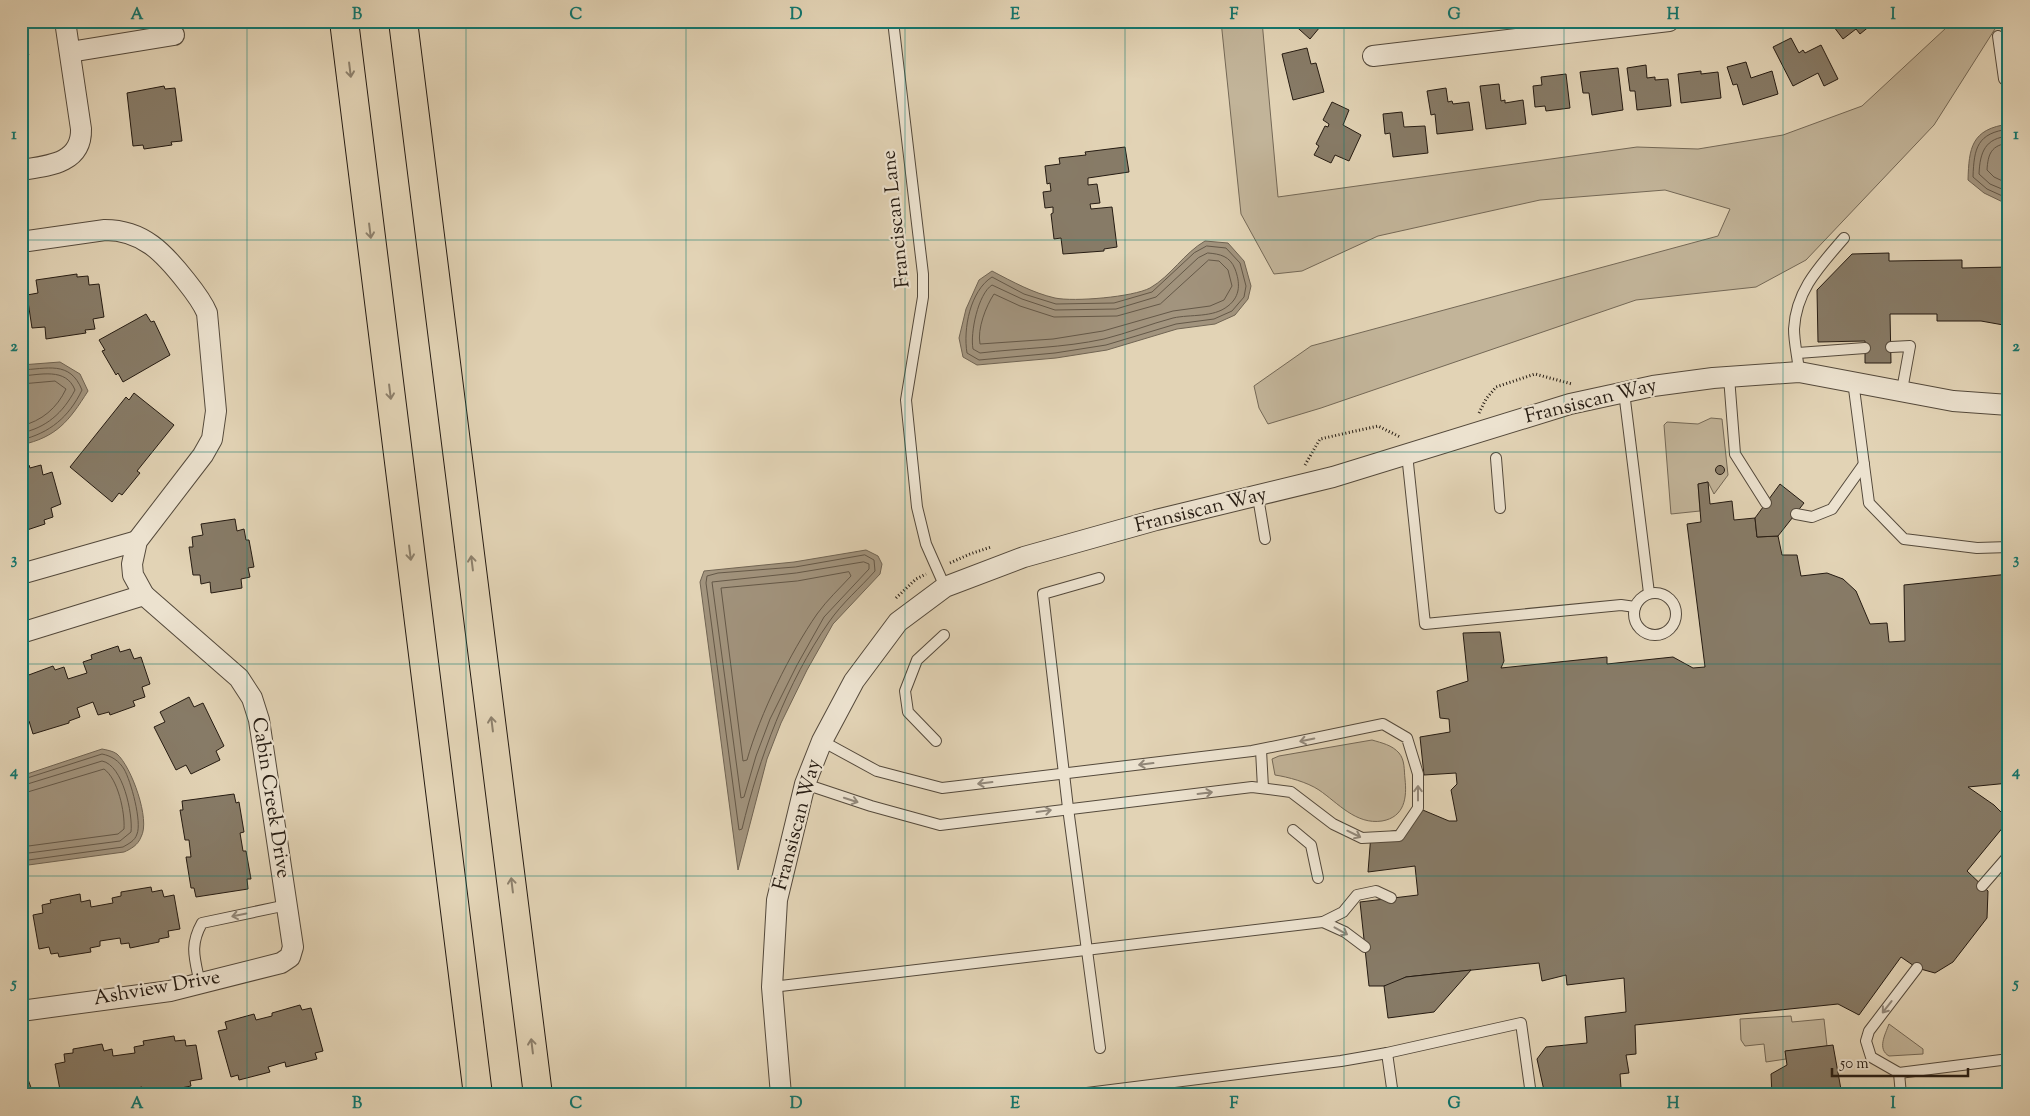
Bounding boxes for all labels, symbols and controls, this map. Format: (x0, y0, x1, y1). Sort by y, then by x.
text: A (131, 4, 144, 27)
text: B (352, 4, 362, 27)
text: C (570, 4, 583, 27)
text: D (790, 4, 803, 27)
text: E (1010, 4, 1020, 27)
text: F (1230, 4, 1239, 27)
text: G (1447, 4, 1461, 27)
text: H (1667, 4, 1680, 27)
text: I (1890, 4, 1896, 27)
one-way arrow (345, 61, 355, 77)
text: 1 (11, 124, 17, 147)
text: 1 (2013, 124, 2019, 147)
street label: Franciscan Lane (875, 149, 919, 289)
one-way arrow (365, 223, 375, 239)
text: 2 (10, 336, 18, 359)
text: 2 (2012, 336, 2020, 359)
street label: Fransiscan Way (1522, 372, 1660, 432)
one-way arrow (385, 384, 395, 400)
street label: Fransiscan Way (1132, 481, 1270, 541)
one-way arrow (405, 545, 415, 561)
text: 3 (11, 549, 18, 572)
text: 3 (2013, 549, 2020, 572)
one-way arrow (466, 555, 476, 571)
street label: Cabin Creek Drive (243, 715, 297, 881)
one-way arrow (487, 716, 497, 732)
one-way arrow (1300, 736, 1316, 745)
street label: Fransiscan Way (767, 756, 829, 894)
one-way arrow (1139, 759, 1155, 769)
text: 4 (9, 761, 18, 784)
text: 4 (2011, 761, 2020, 784)
one-way arrow (977, 778, 993, 788)
one-way arrow (1413, 786, 1423, 802)
one-way arrow (1197, 788, 1213, 798)
one-way arrow (843, 796, 858, 805)
one-way arrow (1036, 806, 1052, 816)
one-way arrow (1346, 830, 1361, 839)
one-way arrow (507, 877, 517, 893)
one-way arrow (231, 910, 247, 920)
one-way arrow (1333, 926, 1347, 936)
street label: Ashview Drive (91, 964, 223, 1014)
text: 5 (9, 973, 17, 996)
text: 5 (2011, 973, 2019, 996)
one-way arrow (1882, 1000, 1893, 1013)
one-way arrow (527, 1039, 537, 1055)
scale bar (1832, 1046, 1969, 1078)
text: 50 m (1839, 1054, 1869, 1075)
text: A (131, 1093, 144, 1116)
text: B (352, 1093, 362, 1116)
text: C (570, 1093, 583, 1116)
text: D (790, 1093, 803, 1116)
text: E (1010, 1093, 1020, 1116)
text: F (1230, 1093, 1239, 1116)
text: G (1447, 1093, 1461, 1116)
text: H (1667, 1093, 1680, 1116)
text: I (1890, 1093, 1896, 1116)

